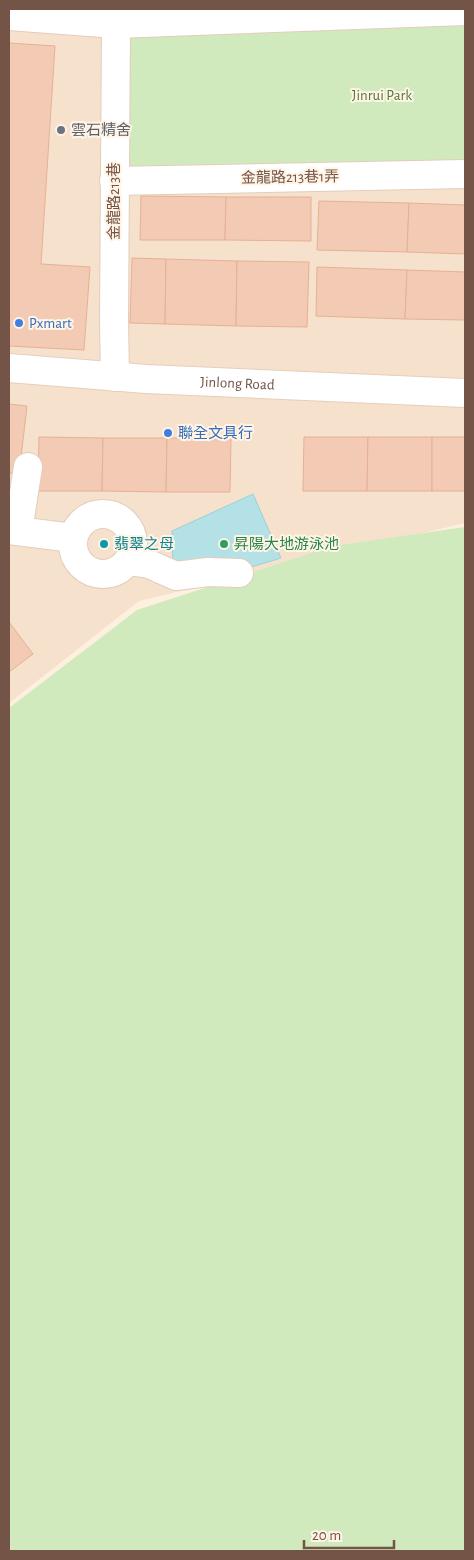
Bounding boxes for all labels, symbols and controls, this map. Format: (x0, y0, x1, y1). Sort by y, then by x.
park label: Jinrui Park (352, 88, 412, 103)
place label: 雲石精舍 (71, 121, 131, 138)
marker: 雲石精舍 (55, 124, 67, 136)
street label: 金龍路213巷 (105, 162, 122, 240)
street label: 金龍路213巷1弄 (241, 167, 339, 186)
place label: Pxmart (29, 316, 72, 331)
marker: Pxmart (13, 317, 25, 329)
street label: Jinlong Road (200, 374, 275, 393)
place label: 聯全文具行 (178, 425, 253, 441)
marker: 聯全文具行 (162, 427, 174, 439)
place label: 翡翠之母 (114, 535, 174, 552)
place label: 昇陽大地游泳池 (234, 536, 339, 552)
marker: 翡翠之母 (98, 538, 110, 550)
marker: 昇陽大地游泳池 (218, 538, 230, 550)
scale bar (304, 1518, 394, 1550)
text: 20 m (312, 1528, 341, 1543)

